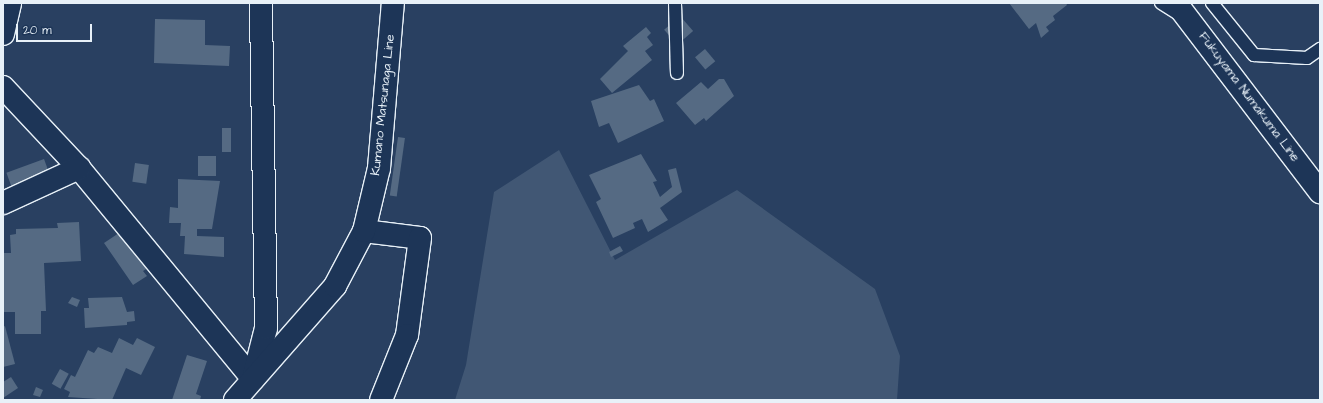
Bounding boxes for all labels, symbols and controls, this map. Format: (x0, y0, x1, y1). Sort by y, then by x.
scale bar (18, 16, 94, 42)
text: 20 m (23, 22, 52, 39)
street label: Fukuyama Numakuma Line (1195, 29, 1303, 165)
street label: Kumano Matsunaga Line (368, 34, 398, 176)

